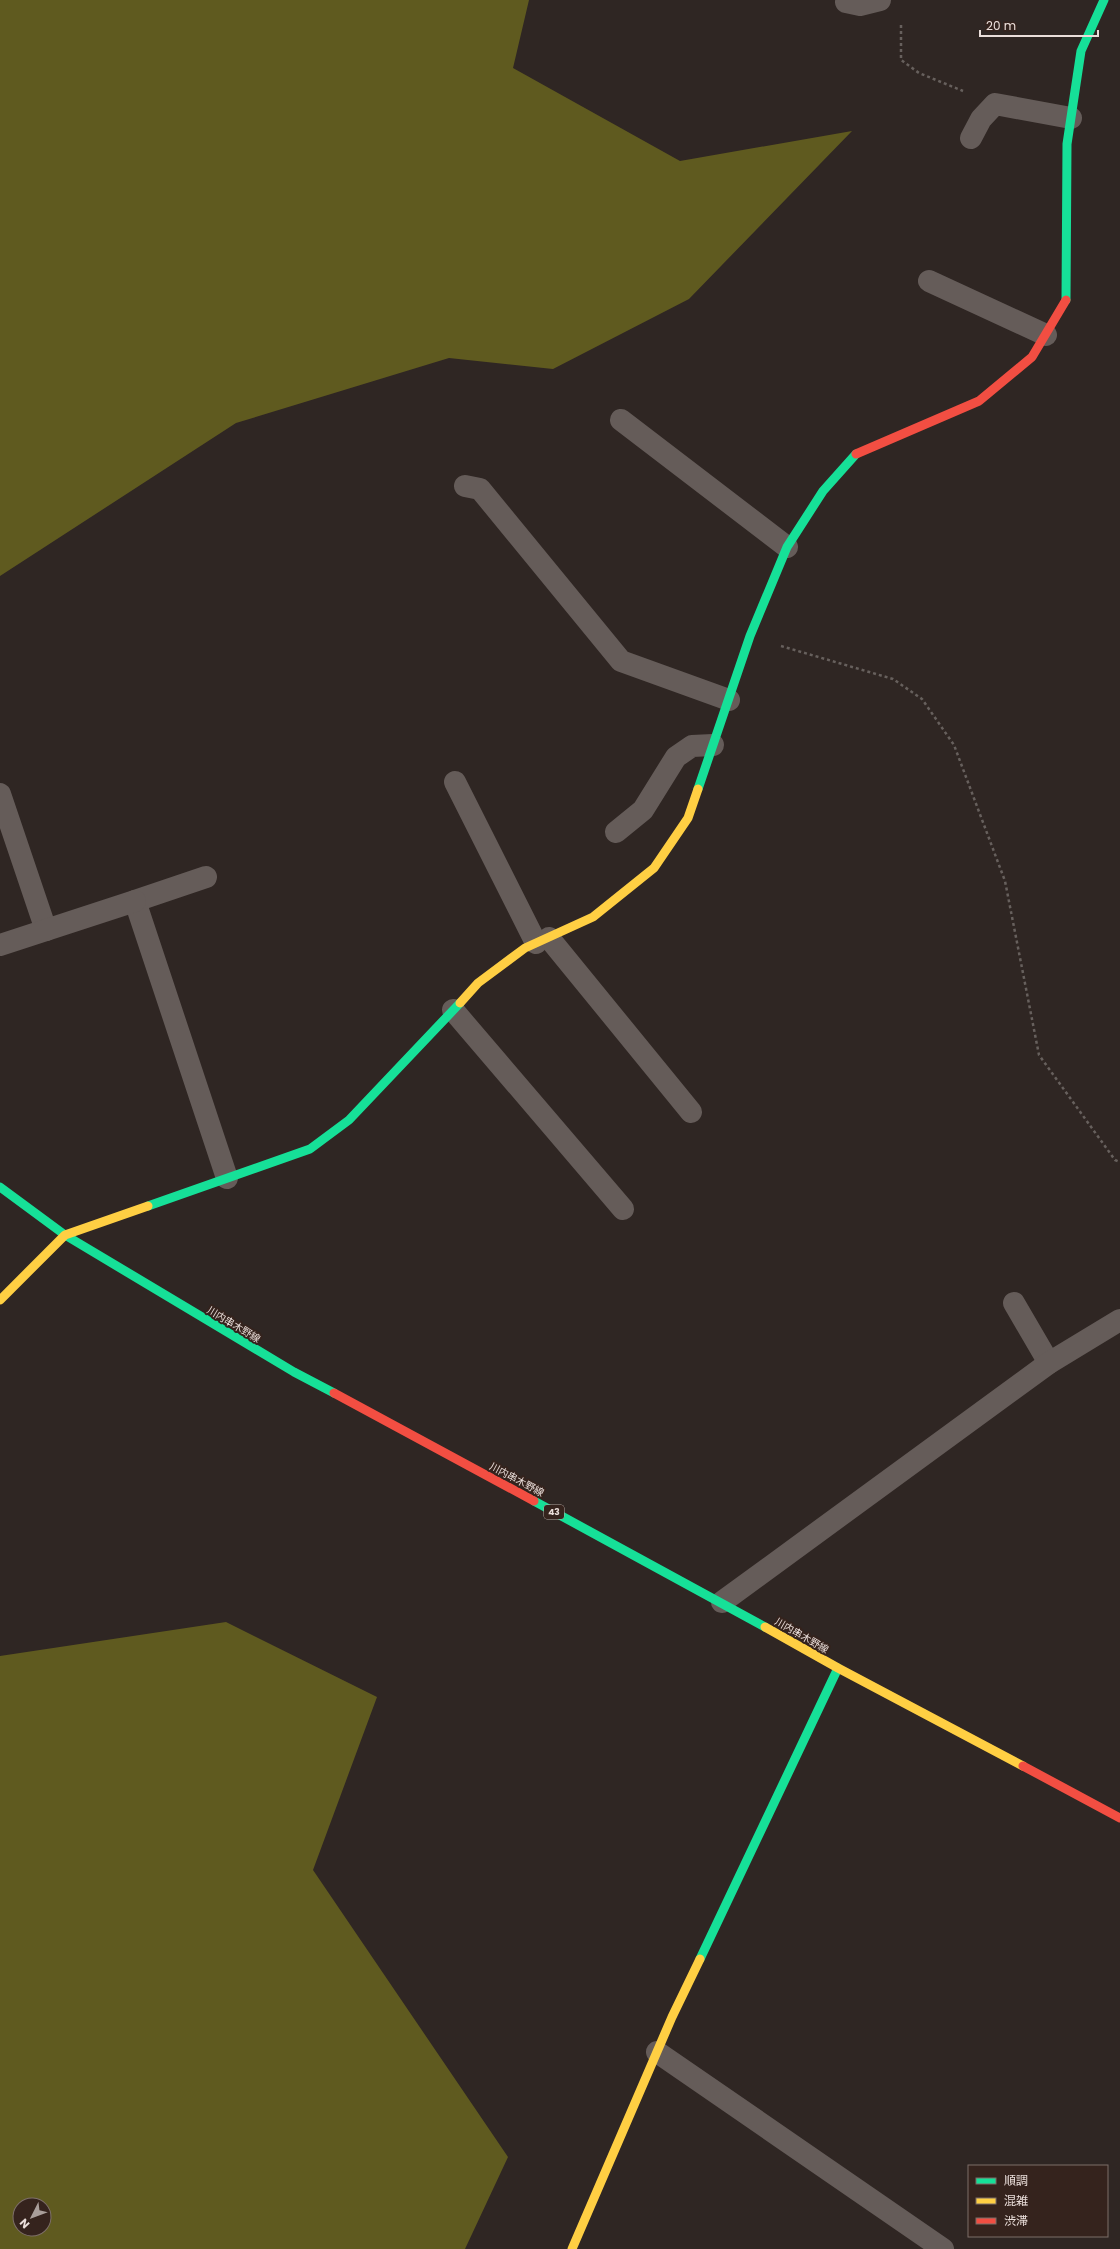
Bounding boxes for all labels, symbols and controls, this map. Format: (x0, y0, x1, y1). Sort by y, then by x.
scale bar (980, 12, 1098, 38)
text: 20 m (986, 17, 1016, 34)
street label: 川内串木野線 (204, 1303, 263, 1346)
street label: 川内串木野線 (487, 1459, 547, 1500)
road number: 43 (544, 1505, 564, 1519)
street label: 川内串木野線 (772, 1614, 831, 1657)
legend (968, 2165, 1108, 2237)
text: 順調 (1004, 2172, 1028, 2189)
text: 混雑 (1004, 2192, 1028, 2209)
north arrow (12, 2197, 52, 2237)
text: 渋滞 (1004, 2212, 1028, 2229)
text: N (16, 2215, 33, 2232)

